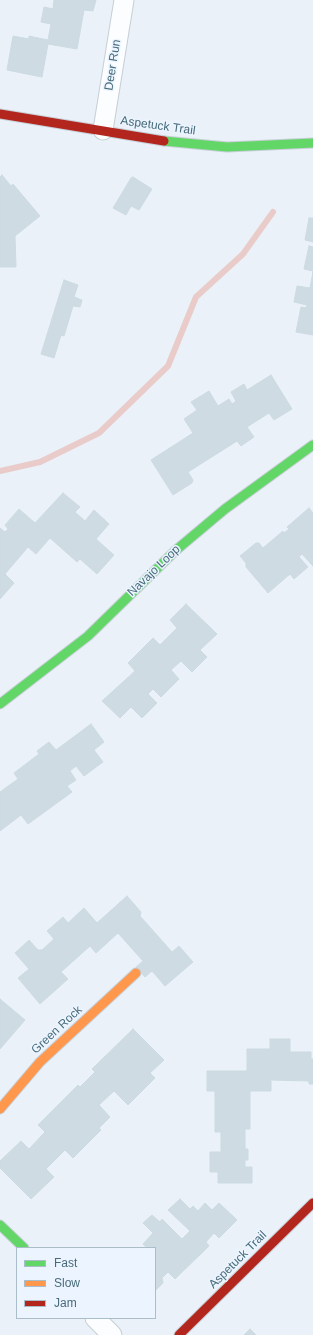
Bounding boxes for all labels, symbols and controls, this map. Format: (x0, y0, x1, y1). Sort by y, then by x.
street label: Deer Run (102, 39, 124, 91)
street label: Aspetuck Trail (120, 114, 196, 138)
street label: Navajo Loop (125, 542, 183, 600)
street label: Green Rock (29, 1003, 85, 1057)
street label: Aspetuck Trail (206, 1228, 270, 1292)
legend (16, 1247, 156, 1319)
text: Fast (54, 1256, 77, 1270)
text: Slow (54, 1276, 80, 1290)
text: Jam (54, 1296, 77, 1310)

